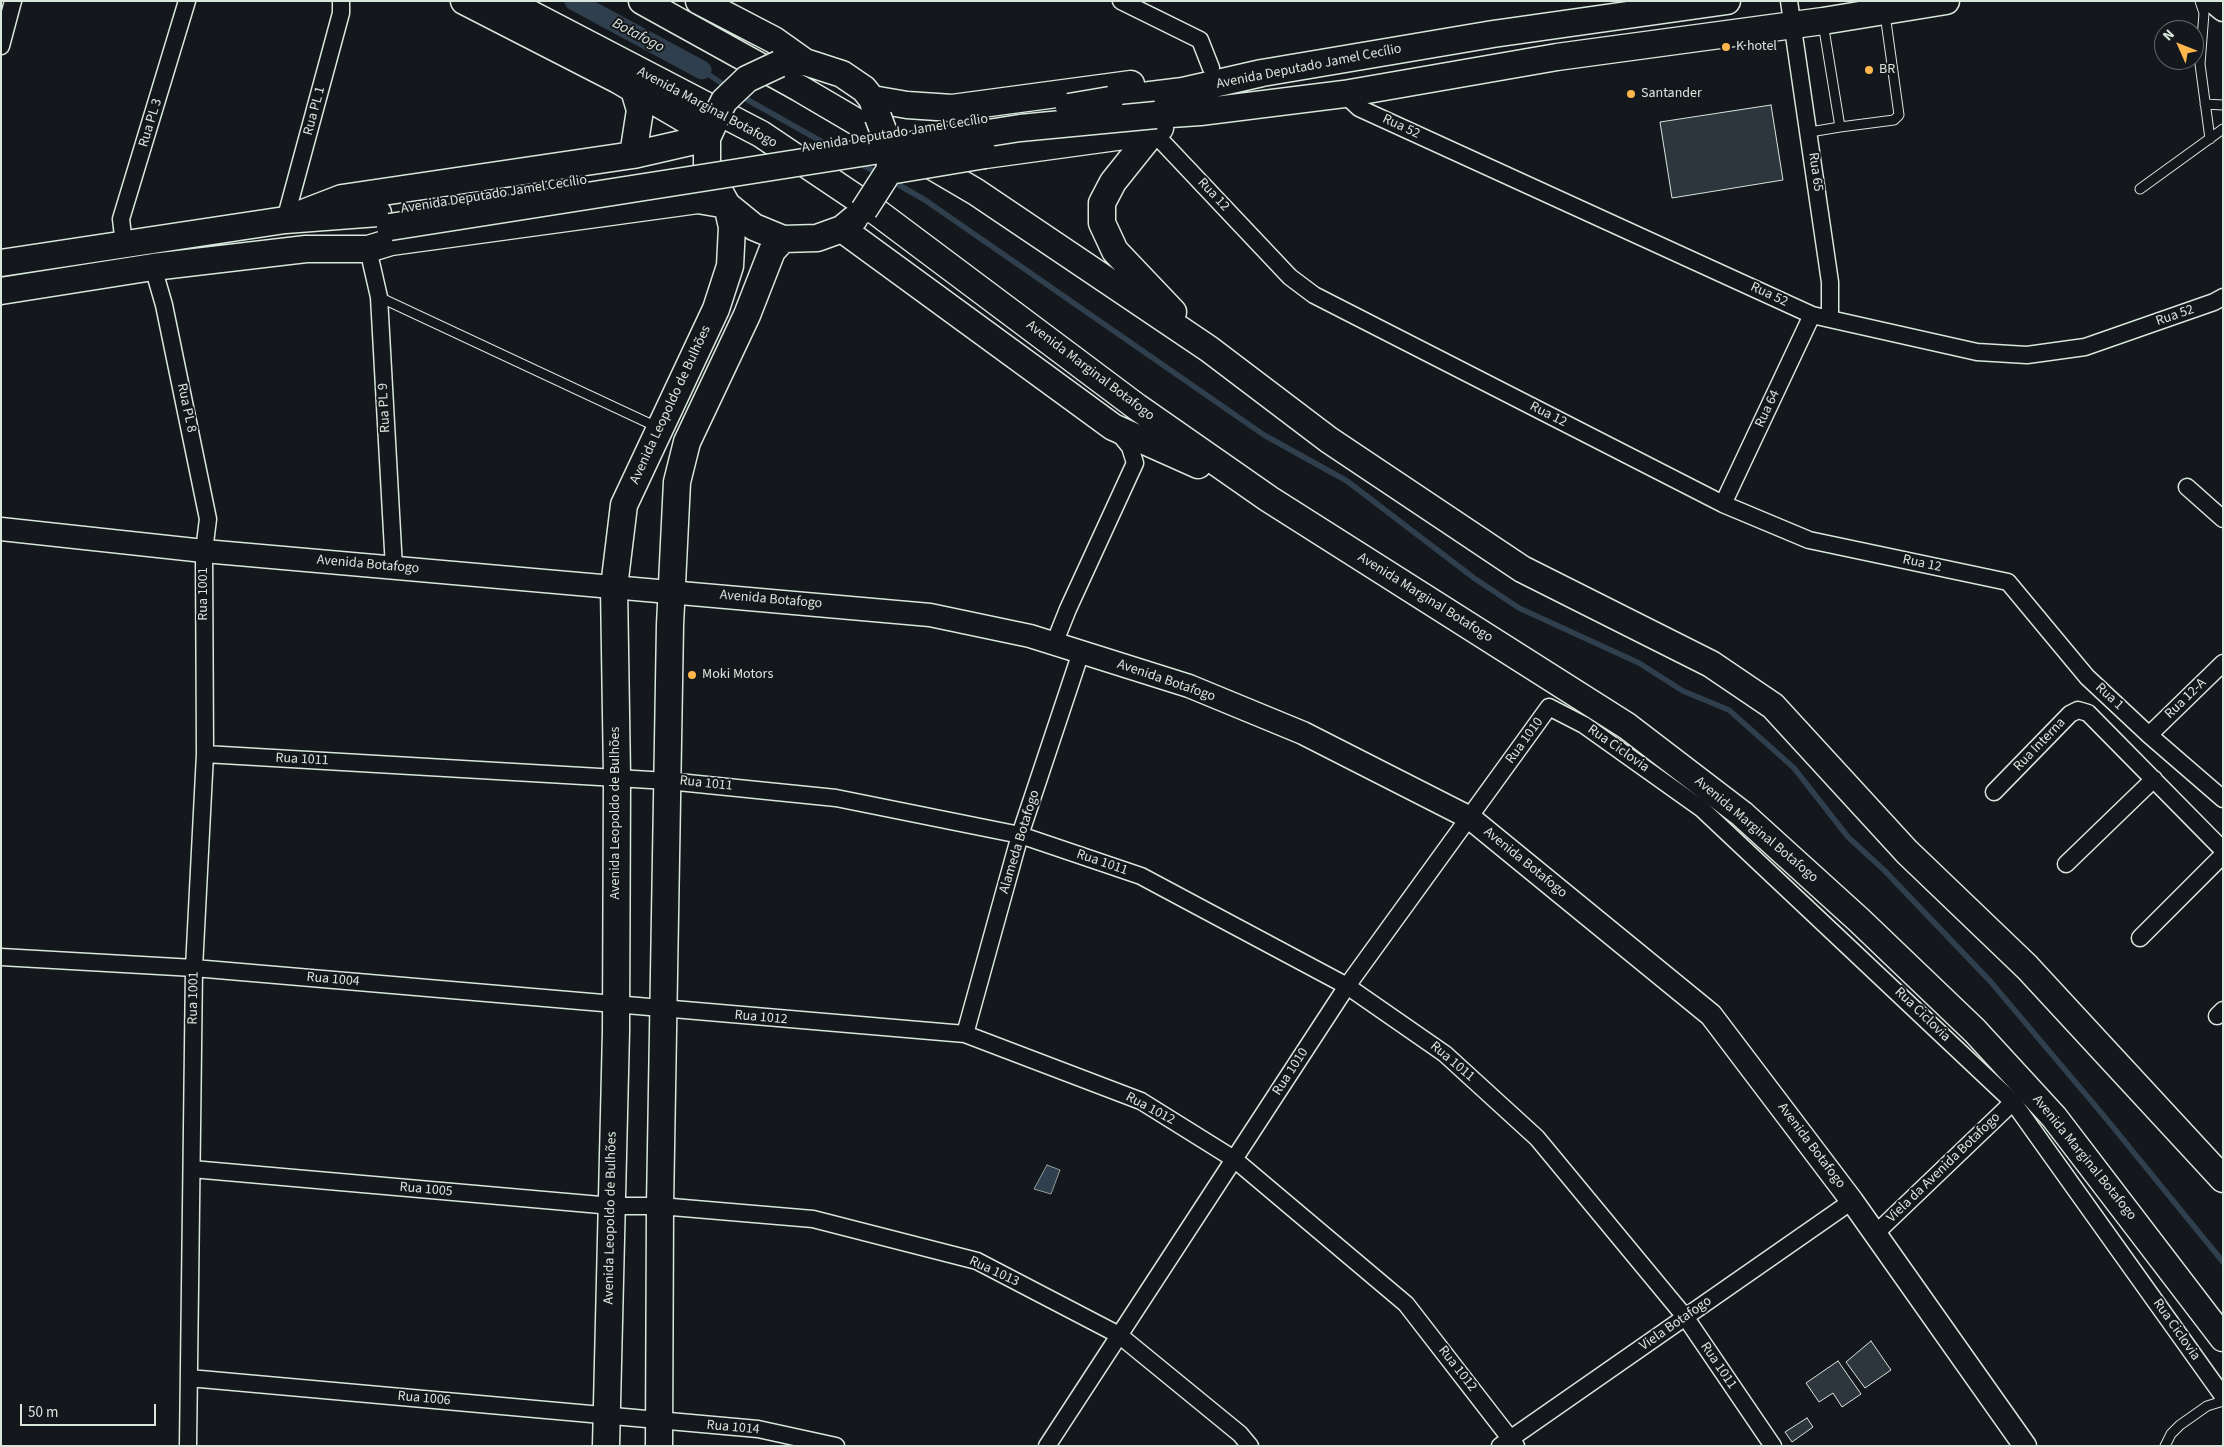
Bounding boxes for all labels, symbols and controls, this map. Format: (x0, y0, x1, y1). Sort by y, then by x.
water label: Botafogo (609, 15, 667, 57)
north arrow (2154, 20, 2204, 70)
text: N (2159, 25, 2179, 46)
place label: K hotel (1736, 39, 1777, 55)
street label: Avenida Deputado Jamel Cecílio (1215, 41, 1403, 93)
marker: K hotel (1720, 41, 1732, 53)
place label: BR (1879, 62, 1895, 78)
street label: Avenida Marginal Botafogo (634, 64, 780, 152)
marker: BR (1863, 64, 1875, 76)
street label: Rua PL 1 (300, 85, 330, 137)
place label: Santander (1641, 86, 1702, 102)
marker: Santander (1625, 88, 1637, 100)
street label: Rua PL 3 (136, 97, 166, 149)
street label: Avenida Deputado Jamel Cecílio (801, 111, 989, 157)
street label: Rua 52 (1380, 111, 1422, 143)
street label: Rua 65 (1804, 151, 1826, 193)
street label: Avenida Deputado Jamel Cecílio (400, 172, 588, 218)
street label: Rua 12 (1193, 175, 1233, 215)
street label: Rua 52 (1748, 279, 1790, 311)
street label: Rua 52 (2154, 302, 2196, 330)
street label: Avenida Marginal Botafogo (1023, 317, 1157, 425)
street label: Avenida Leopoldo de Bulhões (627, 323, 715, 487)
street label: Rua PL 8 (173, 382, 199, 434)
street label: Rua PL 9 (375, 383, 395, 433)
street label: Rua 64 (1752, 388, 1784, 430)
street label: Rua 12 (1527, 399, 1569, 431)
street label: Avenida Marginal Botafogo (1354, 549, 1496, 647)
street label: Avenida Botafogo (316, 552, 420, 578)
street label: Rua 12 (1901, 552, 1943, 576)
street label: Rua 1001 (196, 567, 212, 621)
street label: Avenida Botafogo (719, 587, 823, 613)
street label: Avenida Botafogo (1115, 656, 1217, 706)
place label: Moki Motors (702, 667, 773, 683)
marker: Moki Motors (686, 669, 698, 681)
street label: Rua 12-A (2162, 675, 2210, 723)
street label: Rua 1 (2091, 680, 2127, 714)
street label: Rua 1010 (1503, 715, 1547, 767)
street label: Rua Interna (2010, 715, 2070, 775)
street label: Rua Ciclovia (1584, 722, 1652, 776)
street label: Avenida Leopoldo de Bulhões (608, 727, 624, 899)
street label: Rua 1011 (275, 750, 329, 770)
street label: Rua 1011 (679, 773, 733, 795)
street label: Avenida Marginal Botafogo (1691, 773, 1821, 887)
street label: Alameda Botafogo (996, 788, 1044, 896)
street label: Avenida Botafogo (1480, 824, 1570, 902)
street label: Rua 1011 (1074, 846, 1130, 880)
street label: Rua 1004 (306, 969, 360, 991)
street label: Rua 1001 (185, 971, 203, 1025)
street label: Rua Ciclovia (1890, 984, 1954, 1046)
street label: Rua 1012 (734, 1007, 788, 1029)
street label: Rua 1011 (1426, 1038, 1478, 1086)
street label: Rua 1010 (1269, 1045, 1313, 1099)
street label: Rua 1012 (1123, 1089, 1177, 1129)
street label: Avenida Marginal Botafogo (2028, 1092, 2140, 1224)
street label: Avenida Botafogo (1773, 1100, 1849, 1192)
street label: Viela da Avenida Botafogo (1884, 1109, 2004, 1227)
street label: Avenida Leopoldo de Bulhões (601, 1131, 621, 1305)
street label: Rua 1005 (399, 1179, 453, 1201)
street label: Rua 1013 (966, 1253, 1022, 1291)
street label: Viela Botafogo (1637, 1293, 1715, 1355)
street label: Rua Ciclovia (2149, 1296, 2203, 1364)
street label: Rua 1011 (1696, 1339, 1740, 1393)
street label: Rua 1012 (1434, 1343, 1480, 1395)
street label: Rua 1006 (397, 1388, 451, 1410)
scale bar (22, 1394, 159, 1426)
text: 50 m (28, 1402, 58, 1423)
street label: Rua 1014 (706, 1417, 760, 1439)

